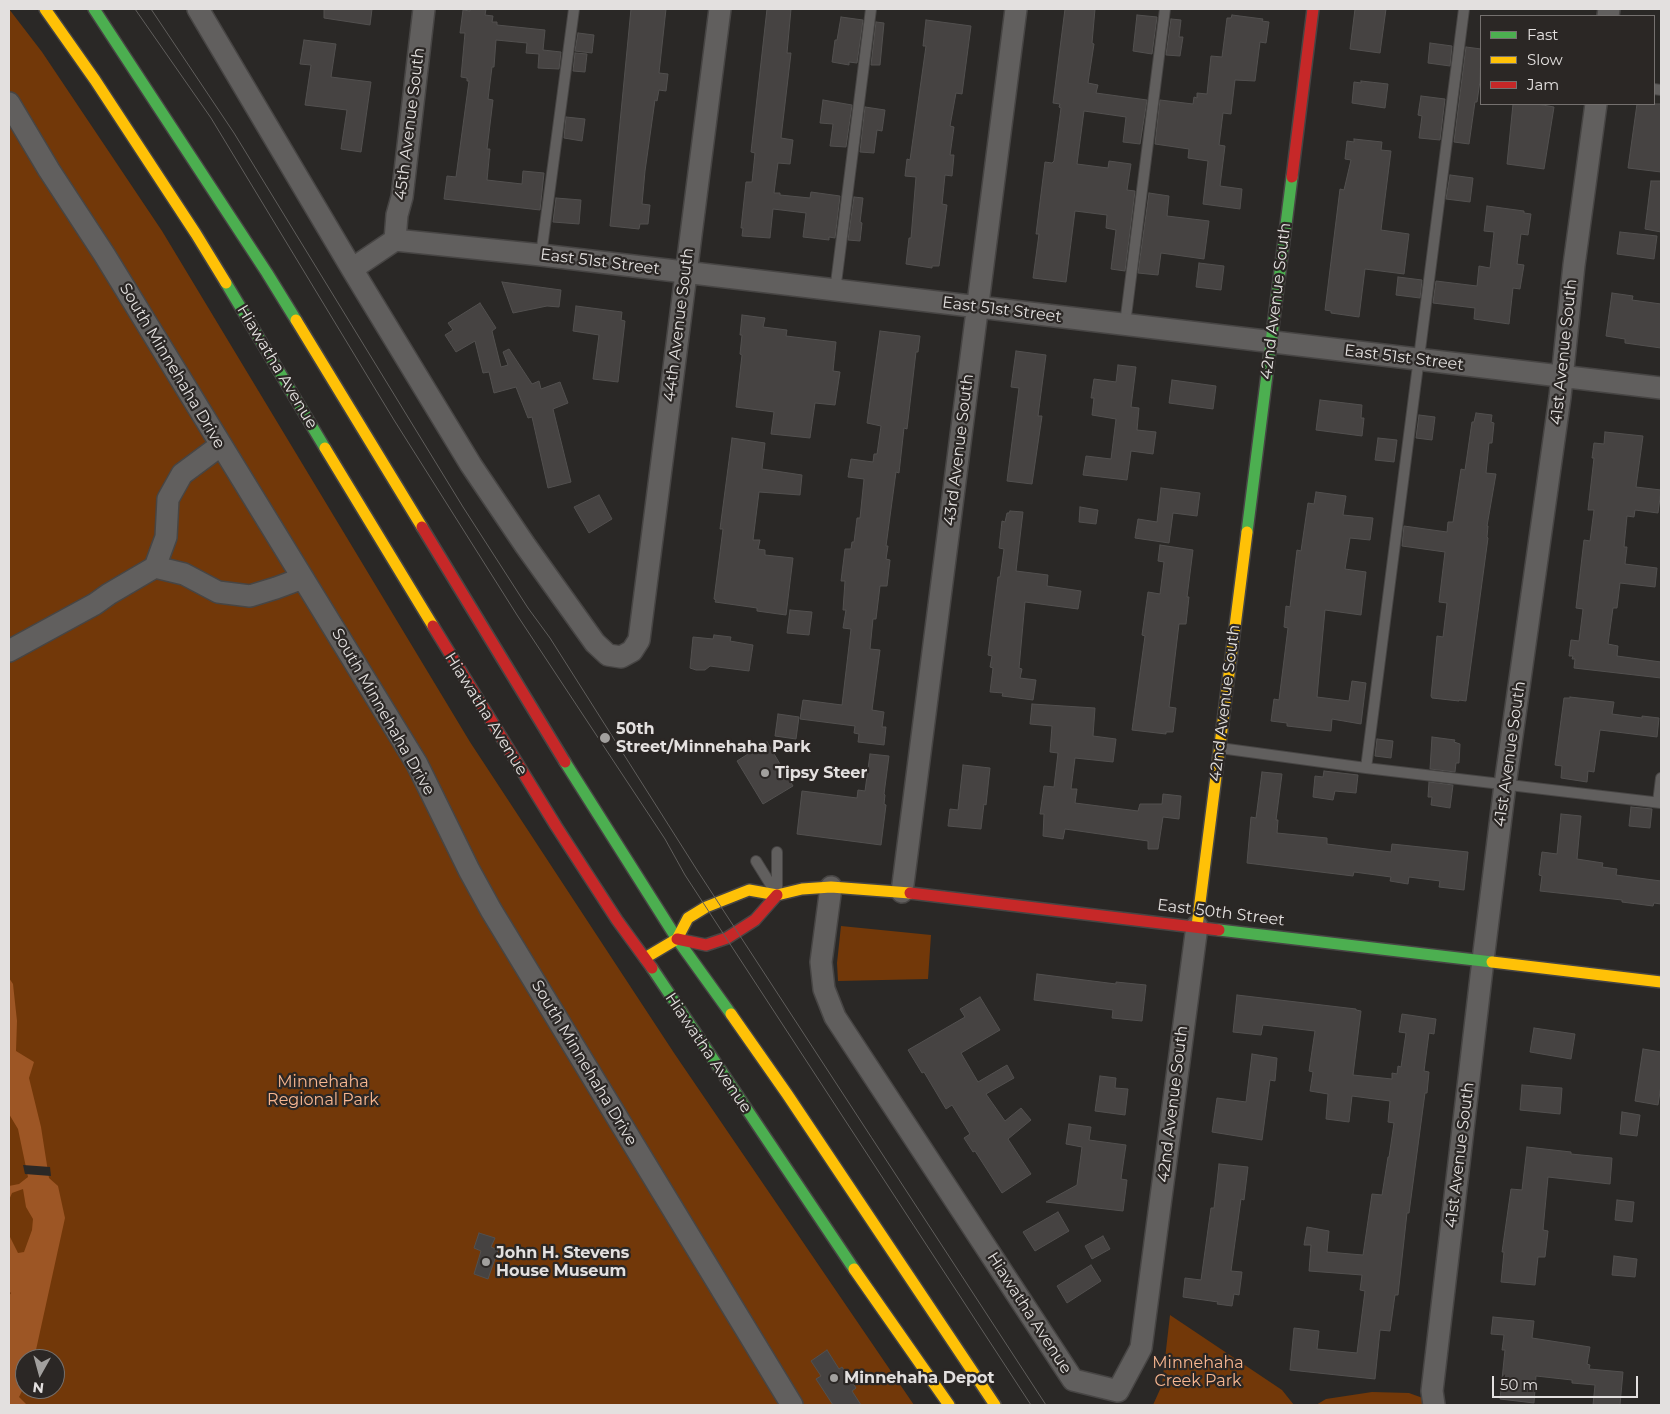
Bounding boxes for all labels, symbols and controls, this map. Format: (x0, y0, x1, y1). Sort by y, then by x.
legend (1480, 15, 1655, 105)
text: Fast (1527, 25, 1558, 44)
street label: 45th Avenue South (391, 47, 429, 201)
text: Slow (1527, 50, 1563, 69)
text: Jam (1527, 75, 1559, 94)
street label: 42nd Avenue South (1257, 221, 1295, 381)
street label: East 51st Street (539, 245, 661, 279)
street label: 44th Avenue South (660, 247, 698, 403)
street label: 41st Avenue South (1547, 278, 1581, 426)
street label: South Minnehaha Drive (115, 280, 229, 452)
street label: East 51st Street (941, 293, 1063, 327)
street label: Hiawatha Avenue (232, 302, 322, 432)
street label: East 51st Street (1343, 341, 1465, 375)
street label: 43rd Avenue South (940, 373, 978, 527)
street label: 42nd Avenue South (1206, 623, 1244, 783)
street label: South Minnehaha Drive (327, 625, 439, 799)
street label: Hiawatha Avenue (440, 649, 532, 779)
street label: 41st Avenue South (1490, 680, 1530, 828)
place label: 50th Street/Minnehaha Park (616, 719, 811, 757)
marker: 50th Street/Minnehaha Park (598, 731, 612, 745)
place label: Tipsy Steer (775, 763, 867, 783)
marker: Tipsy Steer (759, 767, 771, 779)
street label: East 50th Street (1156, 896, 1286, 930)
street label: South Minnehaha Drive (527, 977, 641, 1149)
street label: Hiawatha Avenue (661, 989, 755, 1117)
street label: 42nd Avenue South (1154, 1024, 1192, 1184)
park label: Minnehaha Regional Park (267, 1072, 379, 1110)
street label: 41st Avenue South (1442, 1081, 1478, 1229)
place label: John H. Stevens House Museum (496, 1243, 629, 1281)
street label: Hiawatha Avenue (983, 1249, 1075, 1377)
marker: John H. Stevens House Museum (480, 1256, 492, 1268)
north arrow (15, 1349, 65, 1399)
park label: Minnehaha Creek Park (1152, 1353, 1244, 1391)
scale bar (1495, 1366, 1641, 1398)
place label: Minnehaha Depot (844, 1368, 995, 1388)
marker: Minnehaha Depot (828, 1372, 840, 1384)
text: 50 m (1500, 1375, 1538, 1394)
text: N (32, 1378, 45, 1398)

